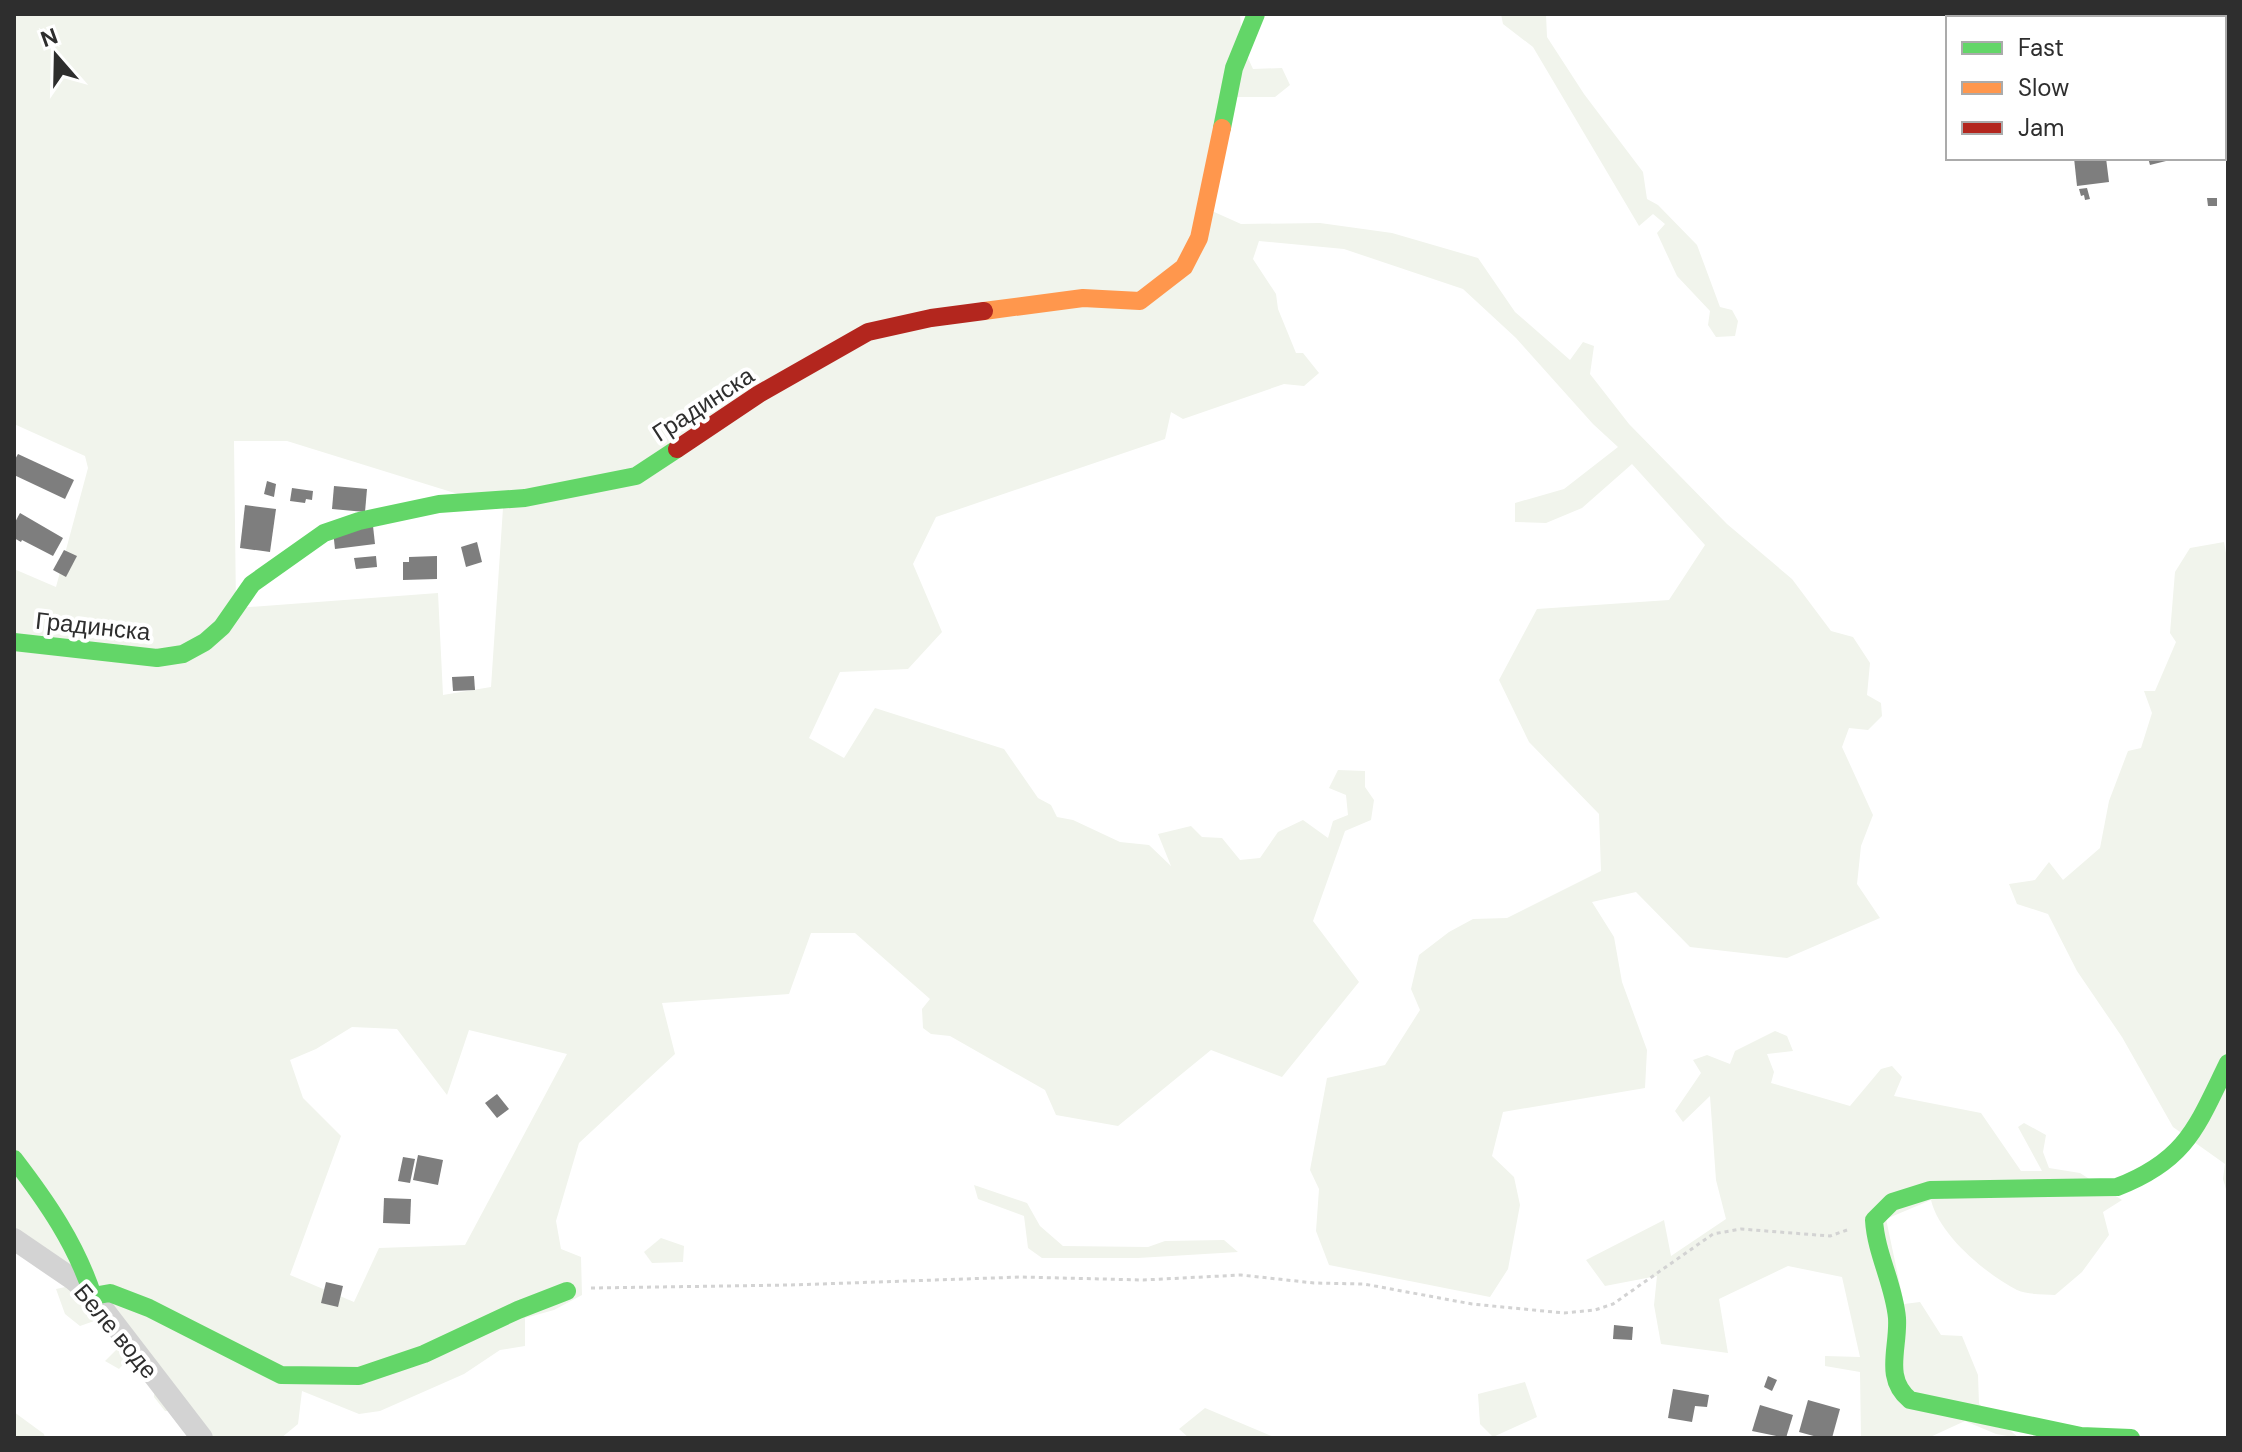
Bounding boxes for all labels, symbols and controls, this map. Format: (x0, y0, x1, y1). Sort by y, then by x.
north arrow (16, 16, 96, 96)
legend (1946, 16, 2226, 160)
text: N (37, 21, 62, 54)
text: Fast (2018, 32, 2064, 63)
text: Slow (2018, 72, 2069, 103)
text: Jam (2018, 112, 2064, 143)
street label: Градинска (646, 359, 760, 448)
street label: Градинска (34, 605, 153, 648)
street label: Беле воде (67, 1277, 165, 1385)

